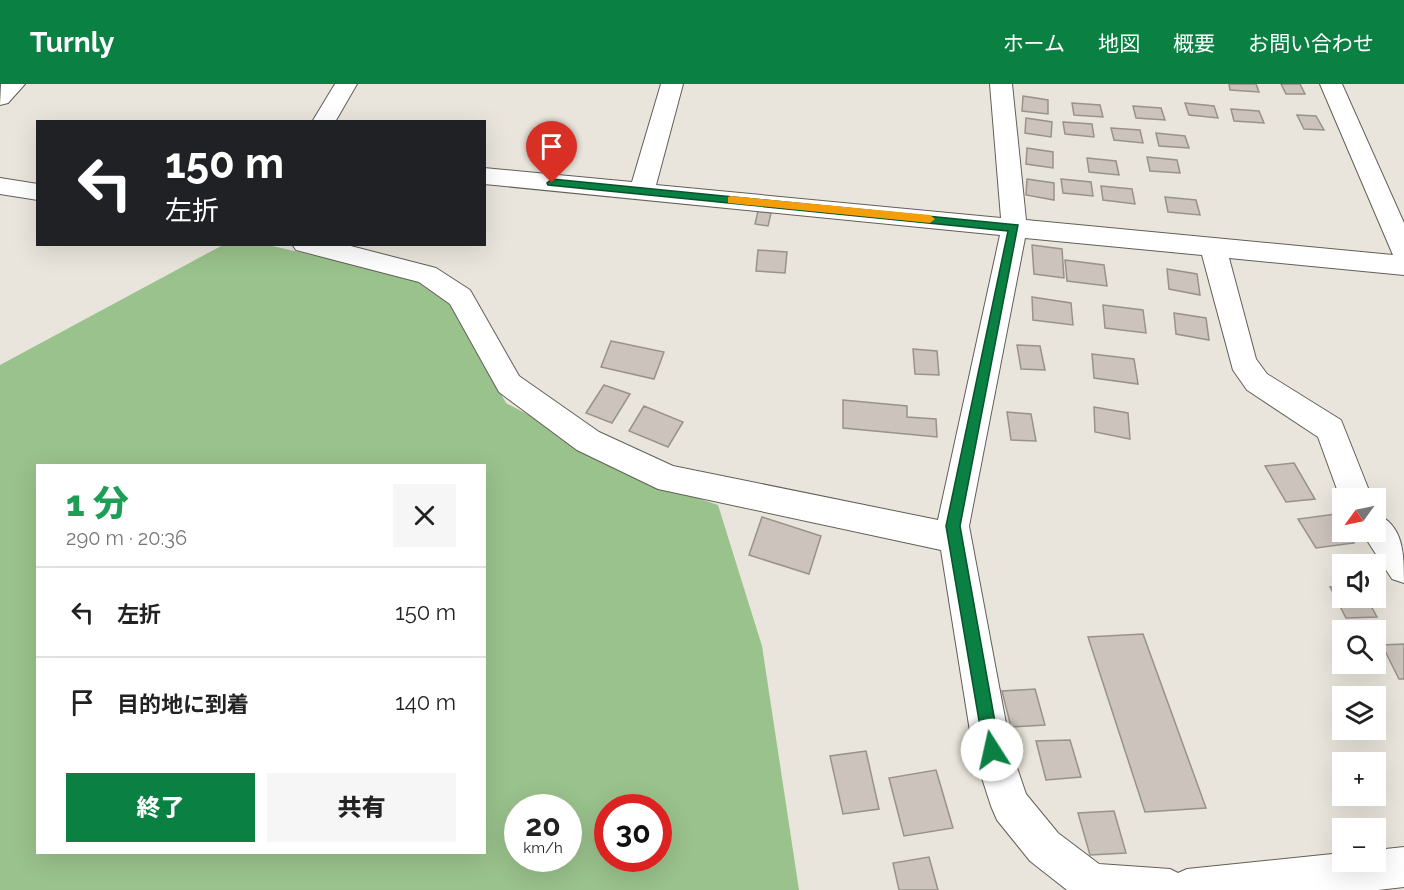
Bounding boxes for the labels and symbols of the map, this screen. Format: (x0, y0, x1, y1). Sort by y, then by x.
pin (526, 121, 577, 183)
north arrow (1332, 488, 1386, 542)
position arrow (960, 718, 1024, 782)
speed limit sign: 30 (594, 794, 672, 872)

